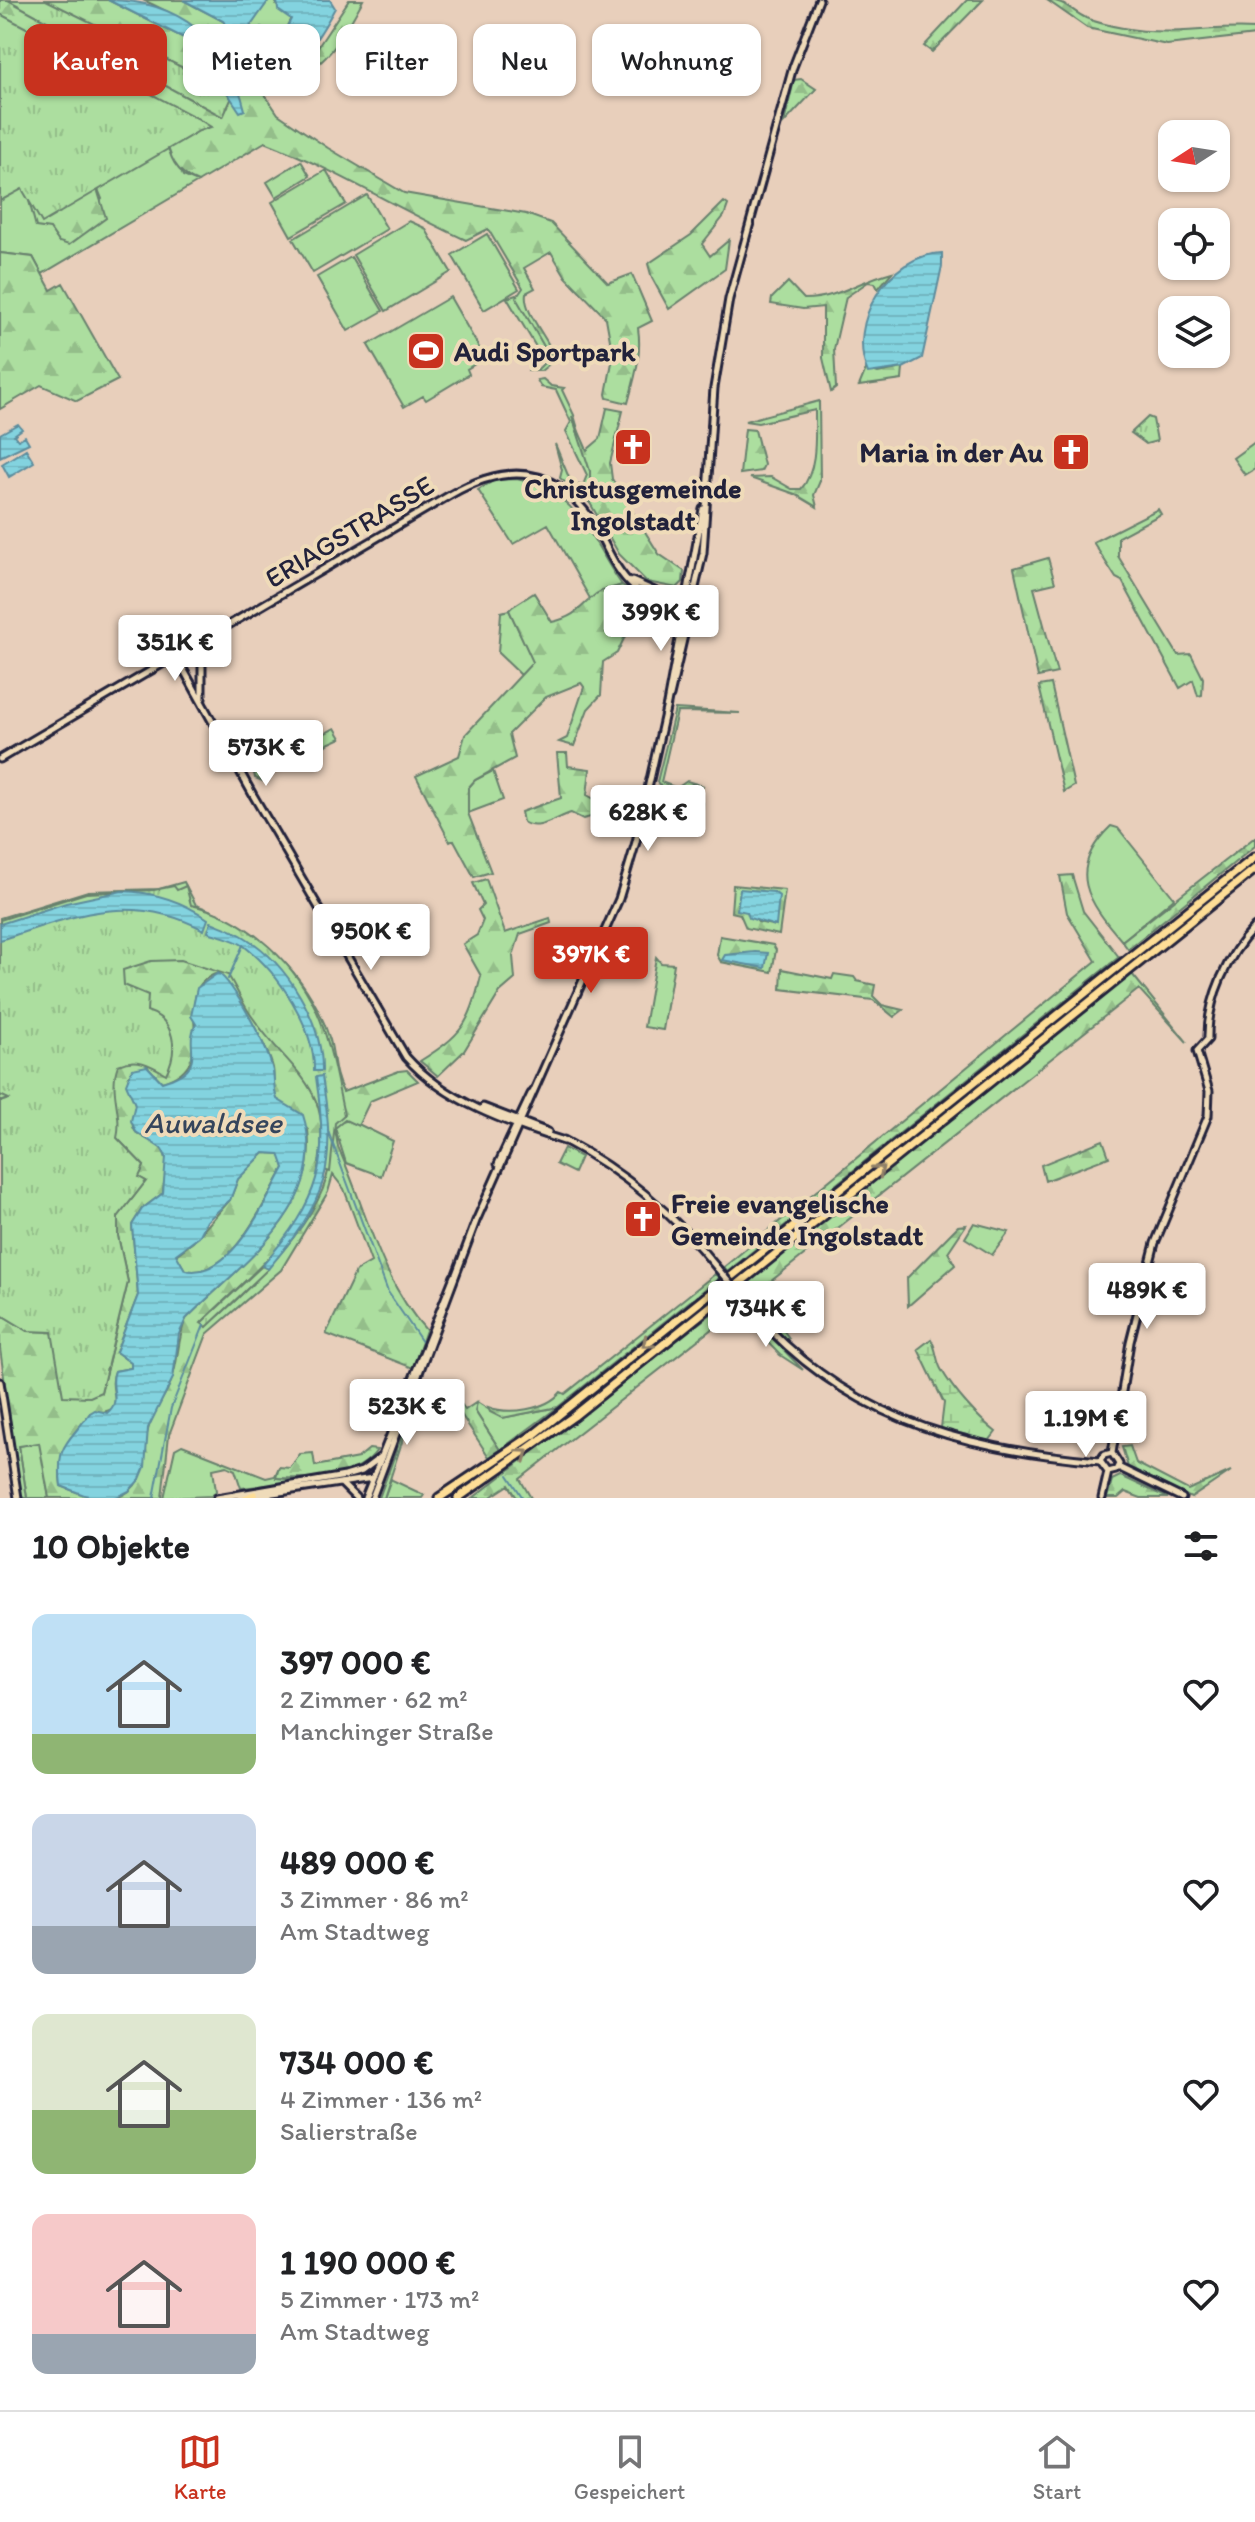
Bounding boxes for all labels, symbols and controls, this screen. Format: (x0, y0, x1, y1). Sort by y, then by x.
chip: Kaufen (24, 24, 167, 96)
chip: Mieten (183, 24, 320, 96)
chip: Filter (336, 24, 457, 96)
chip: Neu (473, 24, 576, 96)
chip: Wohnung (592, 24, 761, 96)
north arrow (1158, 120, 1230, 192)
map controls (1158, 120, 1230, 368)
button: locate (1158, 208, 1230, 280)
button: layers (1158, 296, 1230, 368)
sports icon: Audi Sportpark (405, 330, 447, 372)
place label: Audi Sportpark (453, 334, 636, 368)
church icon: Christusgemeinde Ingolstadt (612, 426, 654, 468)
church icon: Maria in der Au (1050, 431, 1092, 473)
place label: Maria in der Au (859, 435, 1043, 469)
street label: ERIAGSTRASSE (258, 467, 440, 595)
place label: Christusgemeinde Ingolstadt (524, 471, 742, 537)
pin: 399K € (596, 585, 726, 653)
text: 399K € (622, 595, 700, 627)
pin: 351K € (110, 615, 240, 683)
text: 351K € (136, 625, 214, 657)
pin: 573K € (201, 720, 331, 788)
text: 573K € (227, 730, 305, 762)
pin: 628K € (583, 785, 713, 853)
text: 628K € (609, 795, 688, 827)
pin: 950K € (306, 904, 436, 972)
text: 950K € (331, 914, 411, 946)
pin: 397K € (526, 927, 656, 995)
text: 397K € (552, 937, 630, 969)
water label: Auwaldsee (144, 1104, 283, 1141)
one-way arrow (870, 1165, 884, 1180)
place label: Freie evangelische Gemeinde Ingolstadt (671, 1186, 924, 1252)
church icon: Freie evangelische Gemeinde Ingolstadt (622, 1198, 664, 1240)
pin: 489K € (1082, 1263, 1212, 1331)
text: 489K € (1107, 1273, 1187, 1305)
pin: 734K € (701, 1281, 831, 1349)
text: 734K € (726, 1291, 806, 1323)
one-way arrow (642, 1333, 657, 1348)
pin: 523K € (342, 1379, 472, 1447)
text: 523K € (368, 1389, 446, 1421)
pin: 1.19M € (1012, 1391, 1160, 1459)
text: 1.19M € (1043, 1401, 1129, 1433)
one-way arrow (514, 1450, 528, 1464)
icon: filters (1179, 1524, 1223, 1568)
text: 10 Objekte (32, 1526, 190, 1567)
text: 397 000 € (280, 1642, 431, 1683)
icon: home (96, 1646, 192, 1742)
icon: heart (1179, 1672, 1223, 1716)
text: 2 Zimmer · 62 m² (280, 1683, 468, 1715)
text: Manchinger Straße (280, 1715, 494, 1747)
text: 489 000 € (280, 1842, 434, 1883)
icon: home (96, 1846, 192, 1942)
icon: heart (1179, 1872, 1223, 1916)
text: 3 Zimmer · 86 m² (280, 1883, 469, 1915)
text: Am Stadtweg (280, 1915, 430, 1947)
text: 734 000 € (280, 2042, 433, 2083)
icon: home (96, 2046, 192, 2142)
icon: heart (1179, 2072, 1223, 2116)
text: 4 Zimmer · 136 m² (280, 2083, 482, 2115)
text: Salierstraße (280, 2115, 418, 2147)
text: 1 190 000 € (280, 2242, 455, 2283)
icon: home (96, 2246, 192, 2342)
icon: heart (1179, 2272, 1223, 2316)
text: 5 Zimmer · 173 m² (280, 2283, 479, 2315)
text: Am Stadtweg (280, 2315, 430, 2347)
tab: Karte (174, 2430, 227, 2505)
tab: Gespeichert (574, 2430, 685, 2505)
tab: Start (1033, 2430, 1081, 2505)

